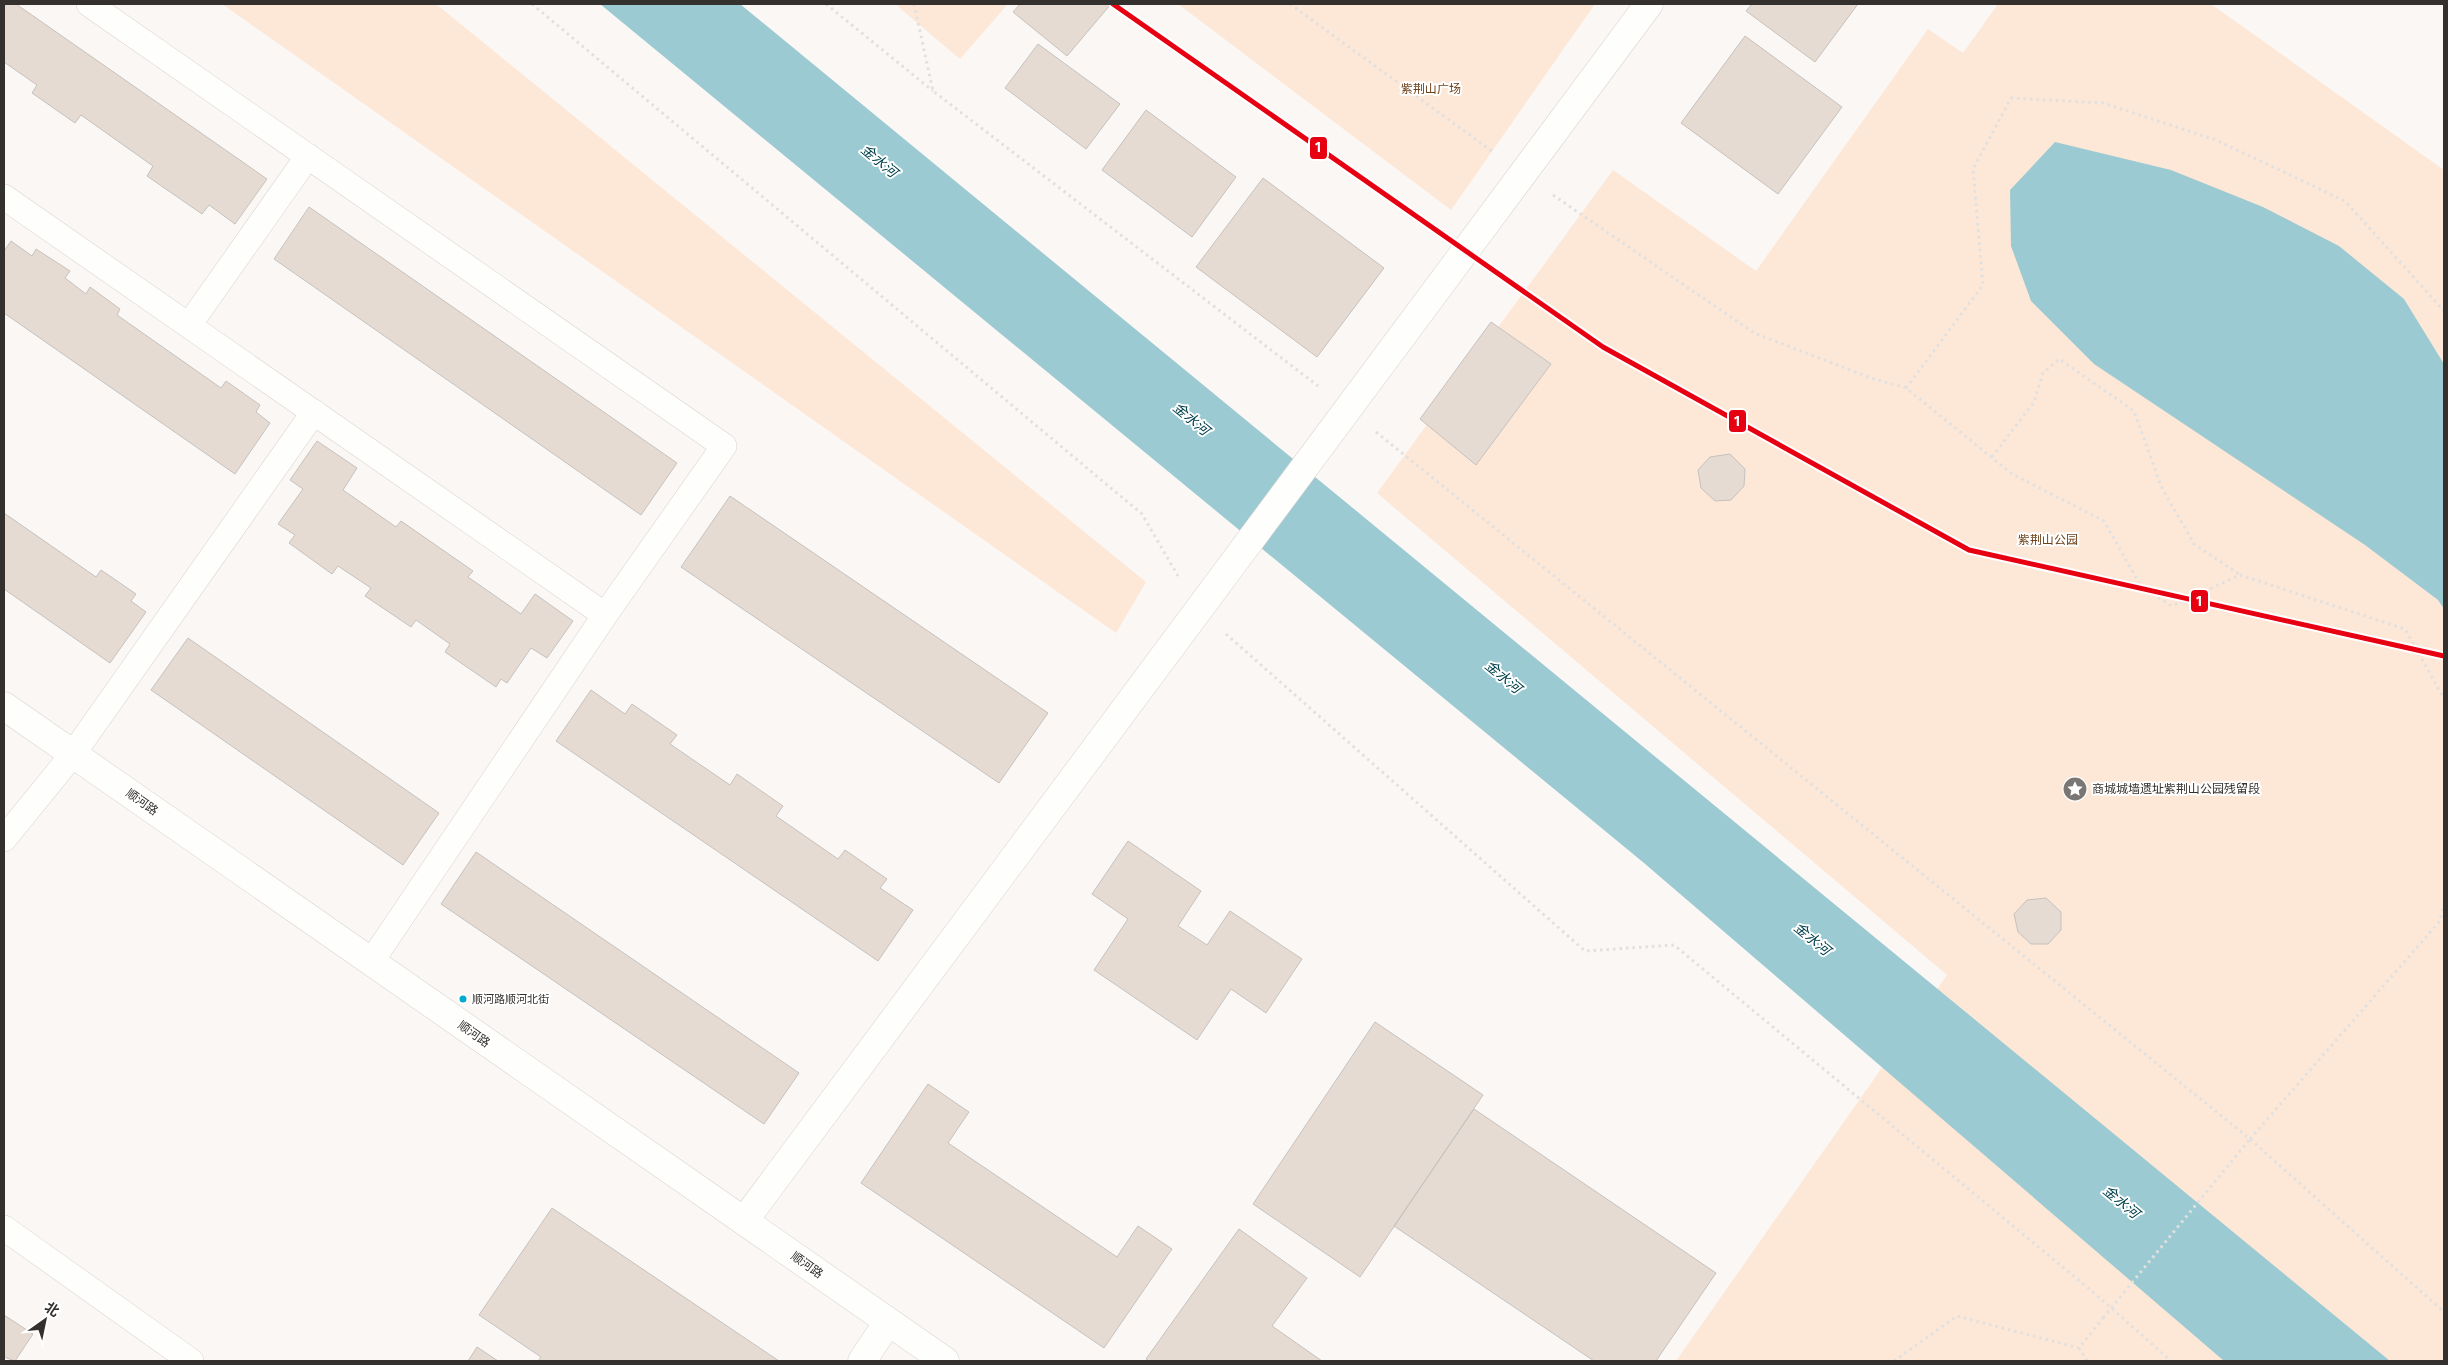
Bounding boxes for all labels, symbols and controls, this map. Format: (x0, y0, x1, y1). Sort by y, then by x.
park label: 紫荆山广场 (1401, 82, 1461, 96)
line badge: 1 (1309, 136, 1328, 160)
text: 1 (1315, 139, 1321, 156)
water label: 金水河 (857, 141, 903, 183)
water label: 金水河 (1169, 399, 1215, 441)
line badge: 1 (1728, 409, 1747, 433)
text: 1 (1734, 413, 1740, 430)
park label: 紫荆山公园 (2018, 533, 2078, 547)
line badge: 1 (2190, 589, 2209, 613)
text: 1 (2196, 593, 2202, 610)
water label: 金水河 (1481, 657, 1527, 699)
place icon: 商城城墙遗址紫荆山公园残留段 (2062, 776, 2088, 802)
place label: 商城城墙遗址紫荆山公园残留段 (2092, 782, 2260, 796)
street label: 顺河路 (123, 786, 161, 818)
water label: 金水河 (1790, 919, 1836, 961)
place label: 顺河路顺河北街 (472, 993, 549, 1006)
marker: 顺河路顺河北街 (458, 994, 468, 1004)
street label: 顺河路 (455, 1018, 493, 1050)
water label: 金水河 (2099, 1182, 2145, 1224)
street label: 顺河路 (788, 1249, 826, 1281)
north arrow (20, 1295, 70, 1345)
text: 北 (41, 1299, 62, 1320)

